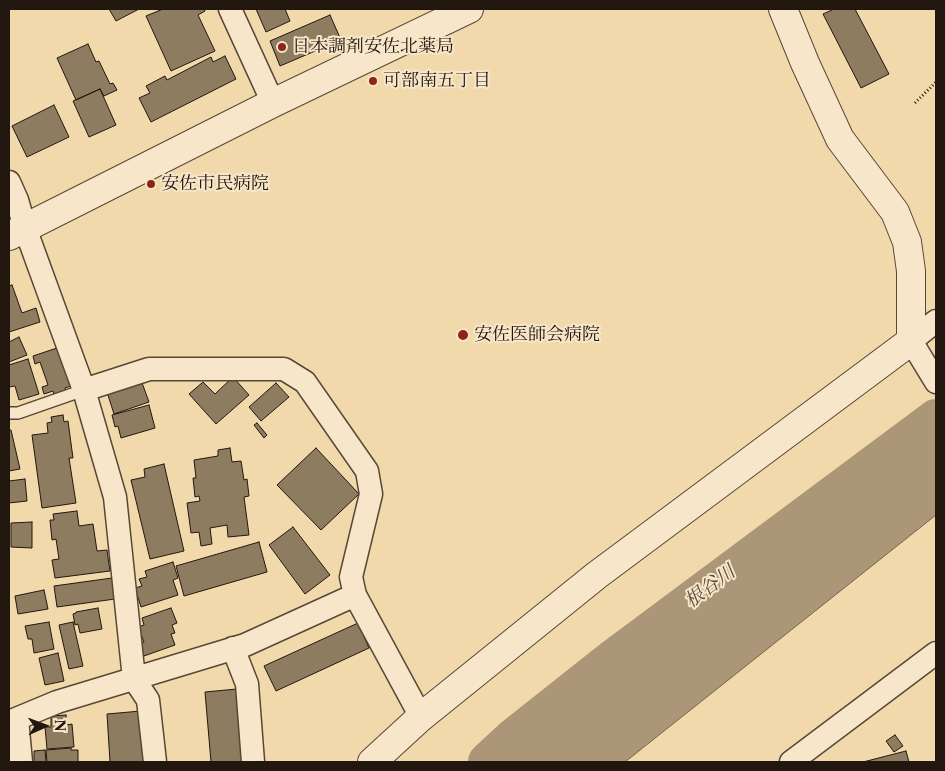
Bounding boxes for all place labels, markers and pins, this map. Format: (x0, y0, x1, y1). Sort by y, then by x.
place label: 日本調剤安佐北薬局 (292, 36, 454, 58)
marker: 日本調剤安佐北薬局 (276, 41, 288, 53)
place label: 可部南五丁目 (383, 70, 491, 92)
marker: 可部南五丁目 (367, 75, 379, 87)
place label: 安佐市民病院 (161, 173, 269, 195)
marker: 安佐市民病院 (145, 178, 157, 190)
place label: 安佐医師会病院 (474, 324, 600, 346)
marker: 安佐医師会病院 (456, 328, 470, 342)

